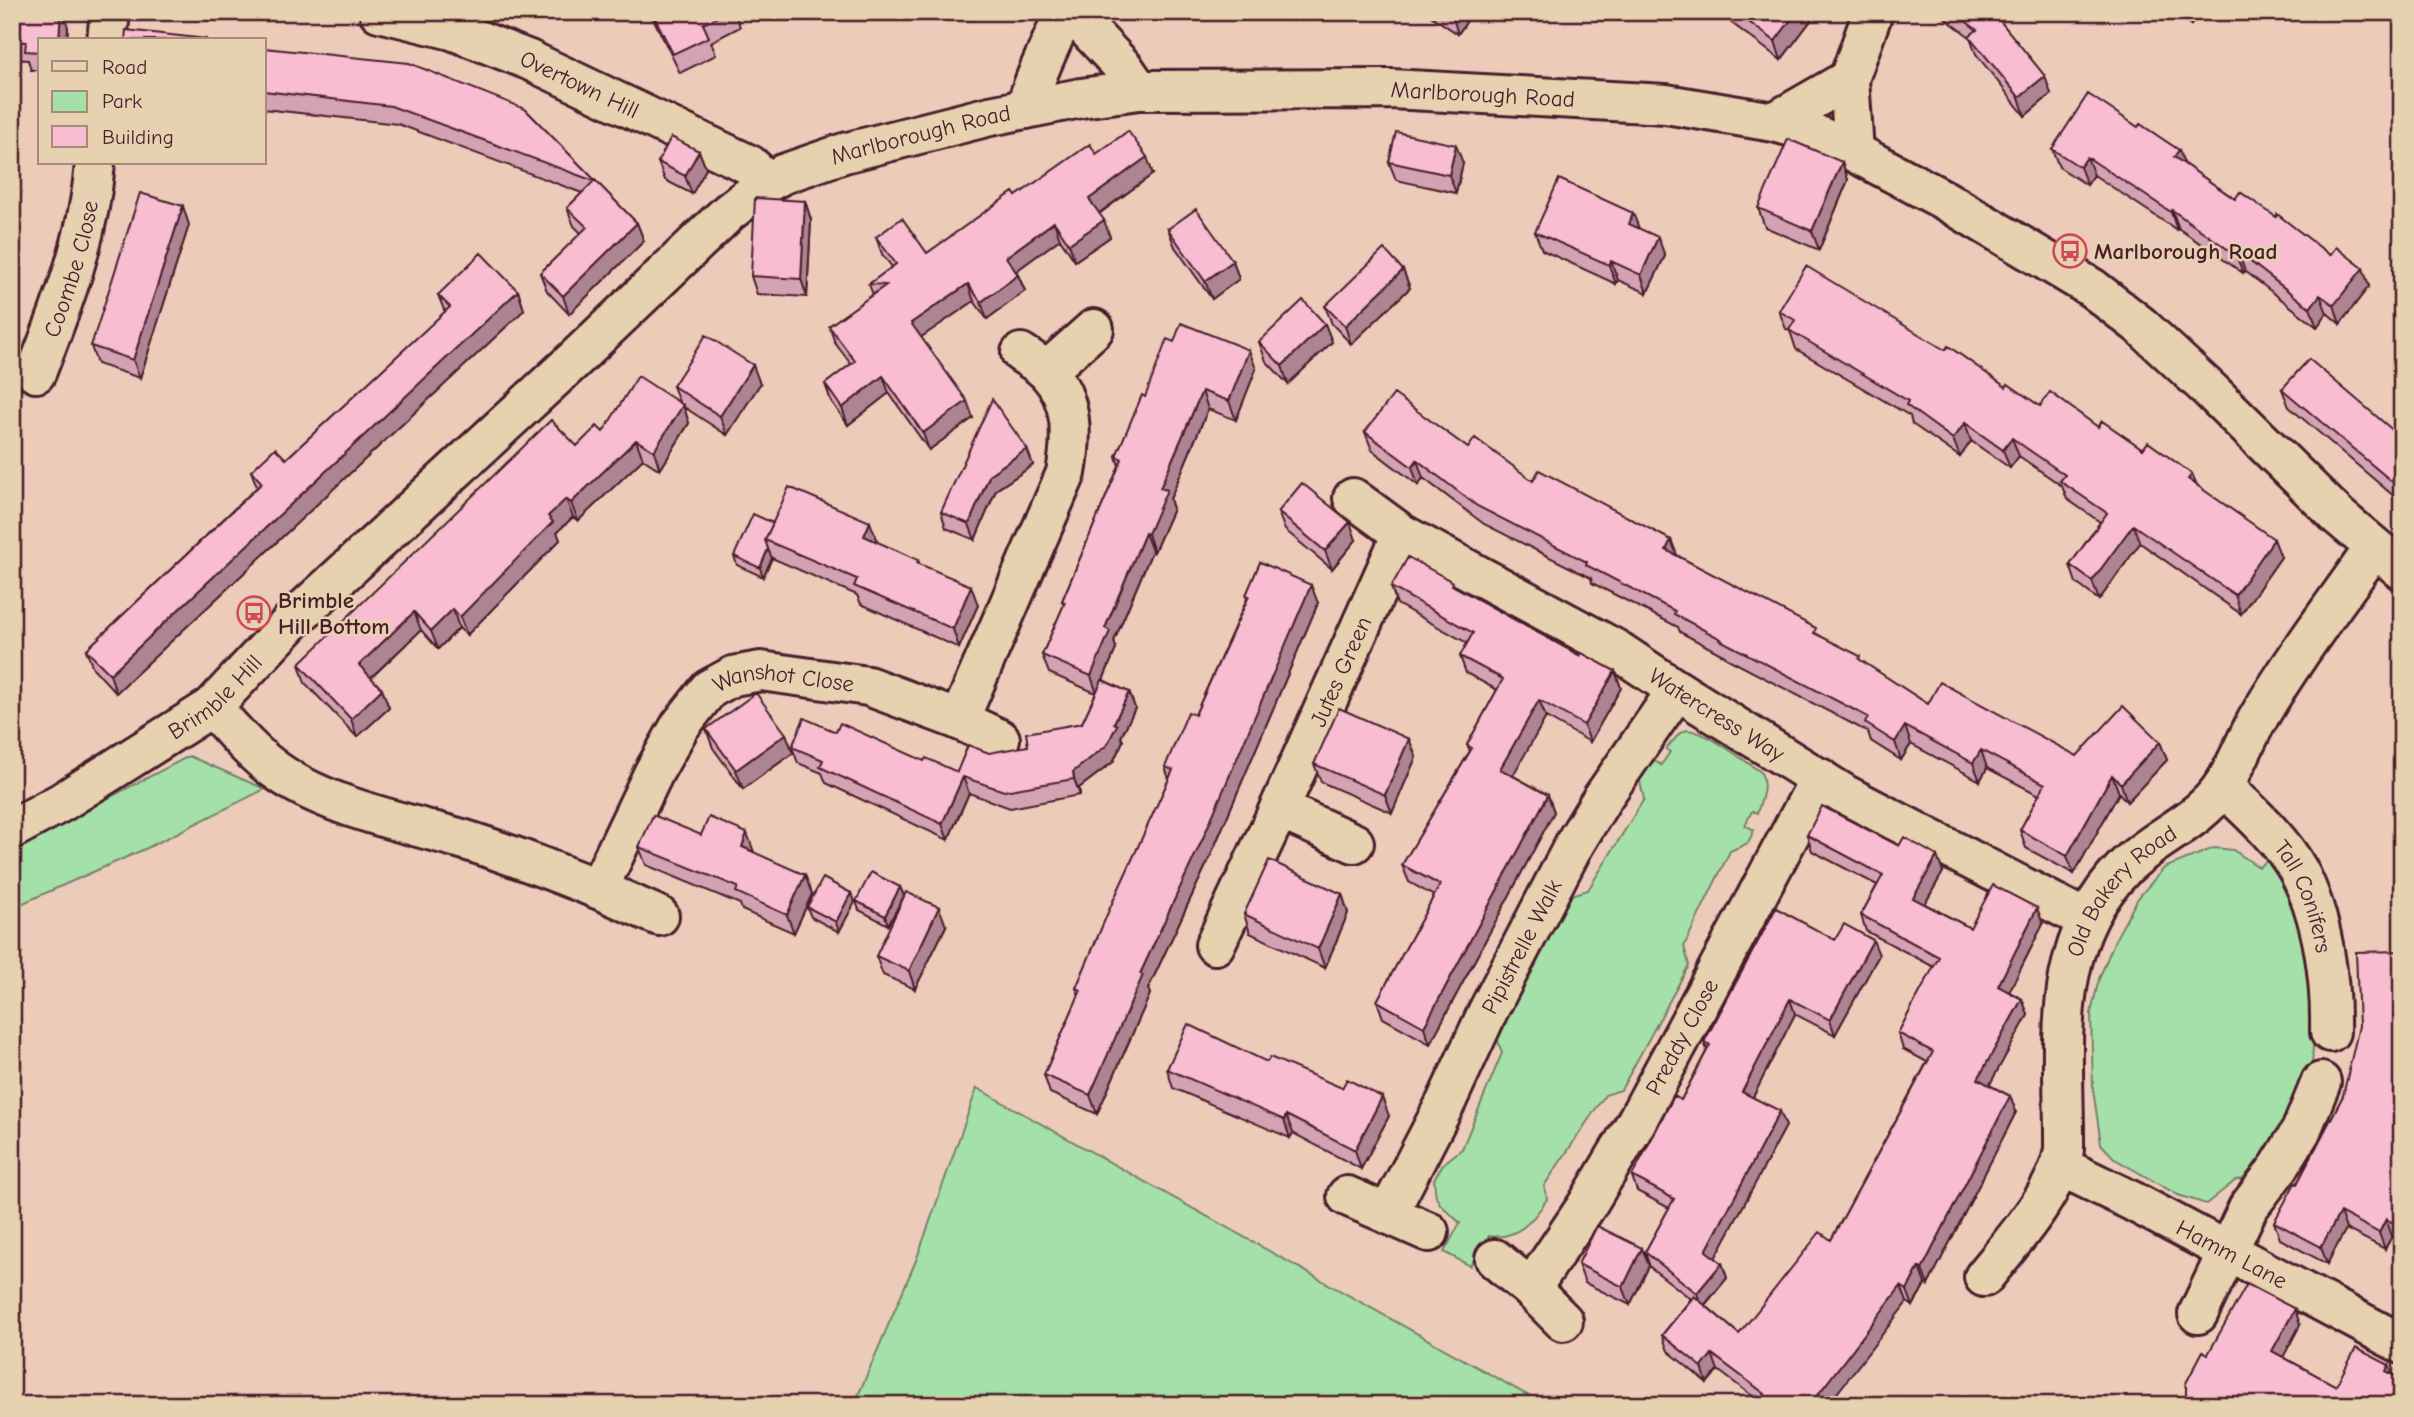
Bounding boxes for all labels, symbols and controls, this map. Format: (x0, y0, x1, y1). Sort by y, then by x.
legend (38, 38, 266, 164)
street label: Overtown Hill (516, 45, 643, 124)
text: Road (102, 55, 147, 79)
street label: Marlborough Road (1390, 76, 1576, 113)
text: Park (102, 89, 142, 113)
street label: Marlborough Road (827, 99, 1013, 171)
text: Building (102, 125, 174, 149)
street label: Coombe Close (38, 199, 104, 341)
bus stop icon: Marlborough Road (2051, 232, 2089, 270)
place label: Marlborough Road (2094, 238, 2278, 265)
place label: Brimble Hill Bottom (278, 587, 390, 640)
bus stop icon: Brimble Hill Bottom (235, 594, 273, 632)
street label: Jutes Green (1305, 612, 1377, 731)
street label: Brimble Hill (163, 649, 268, 745)
street label: Wanshot Close (708, 658, 856, 698)
street label: Watercress Way (1644, 662, 1790, 768)
street label: Old Bakery Road (2061, 820, 2182, 960)
street label: Tall Conifers (2268, 835, 2337, 955)
street label: Pipistrelle Walk (1476, 875, 1568, 1019)
street label: Preddy Close (1640, 974, 1724, 1100)
street label: Hamm Lane (2172, 1214, 2292, 1295)

